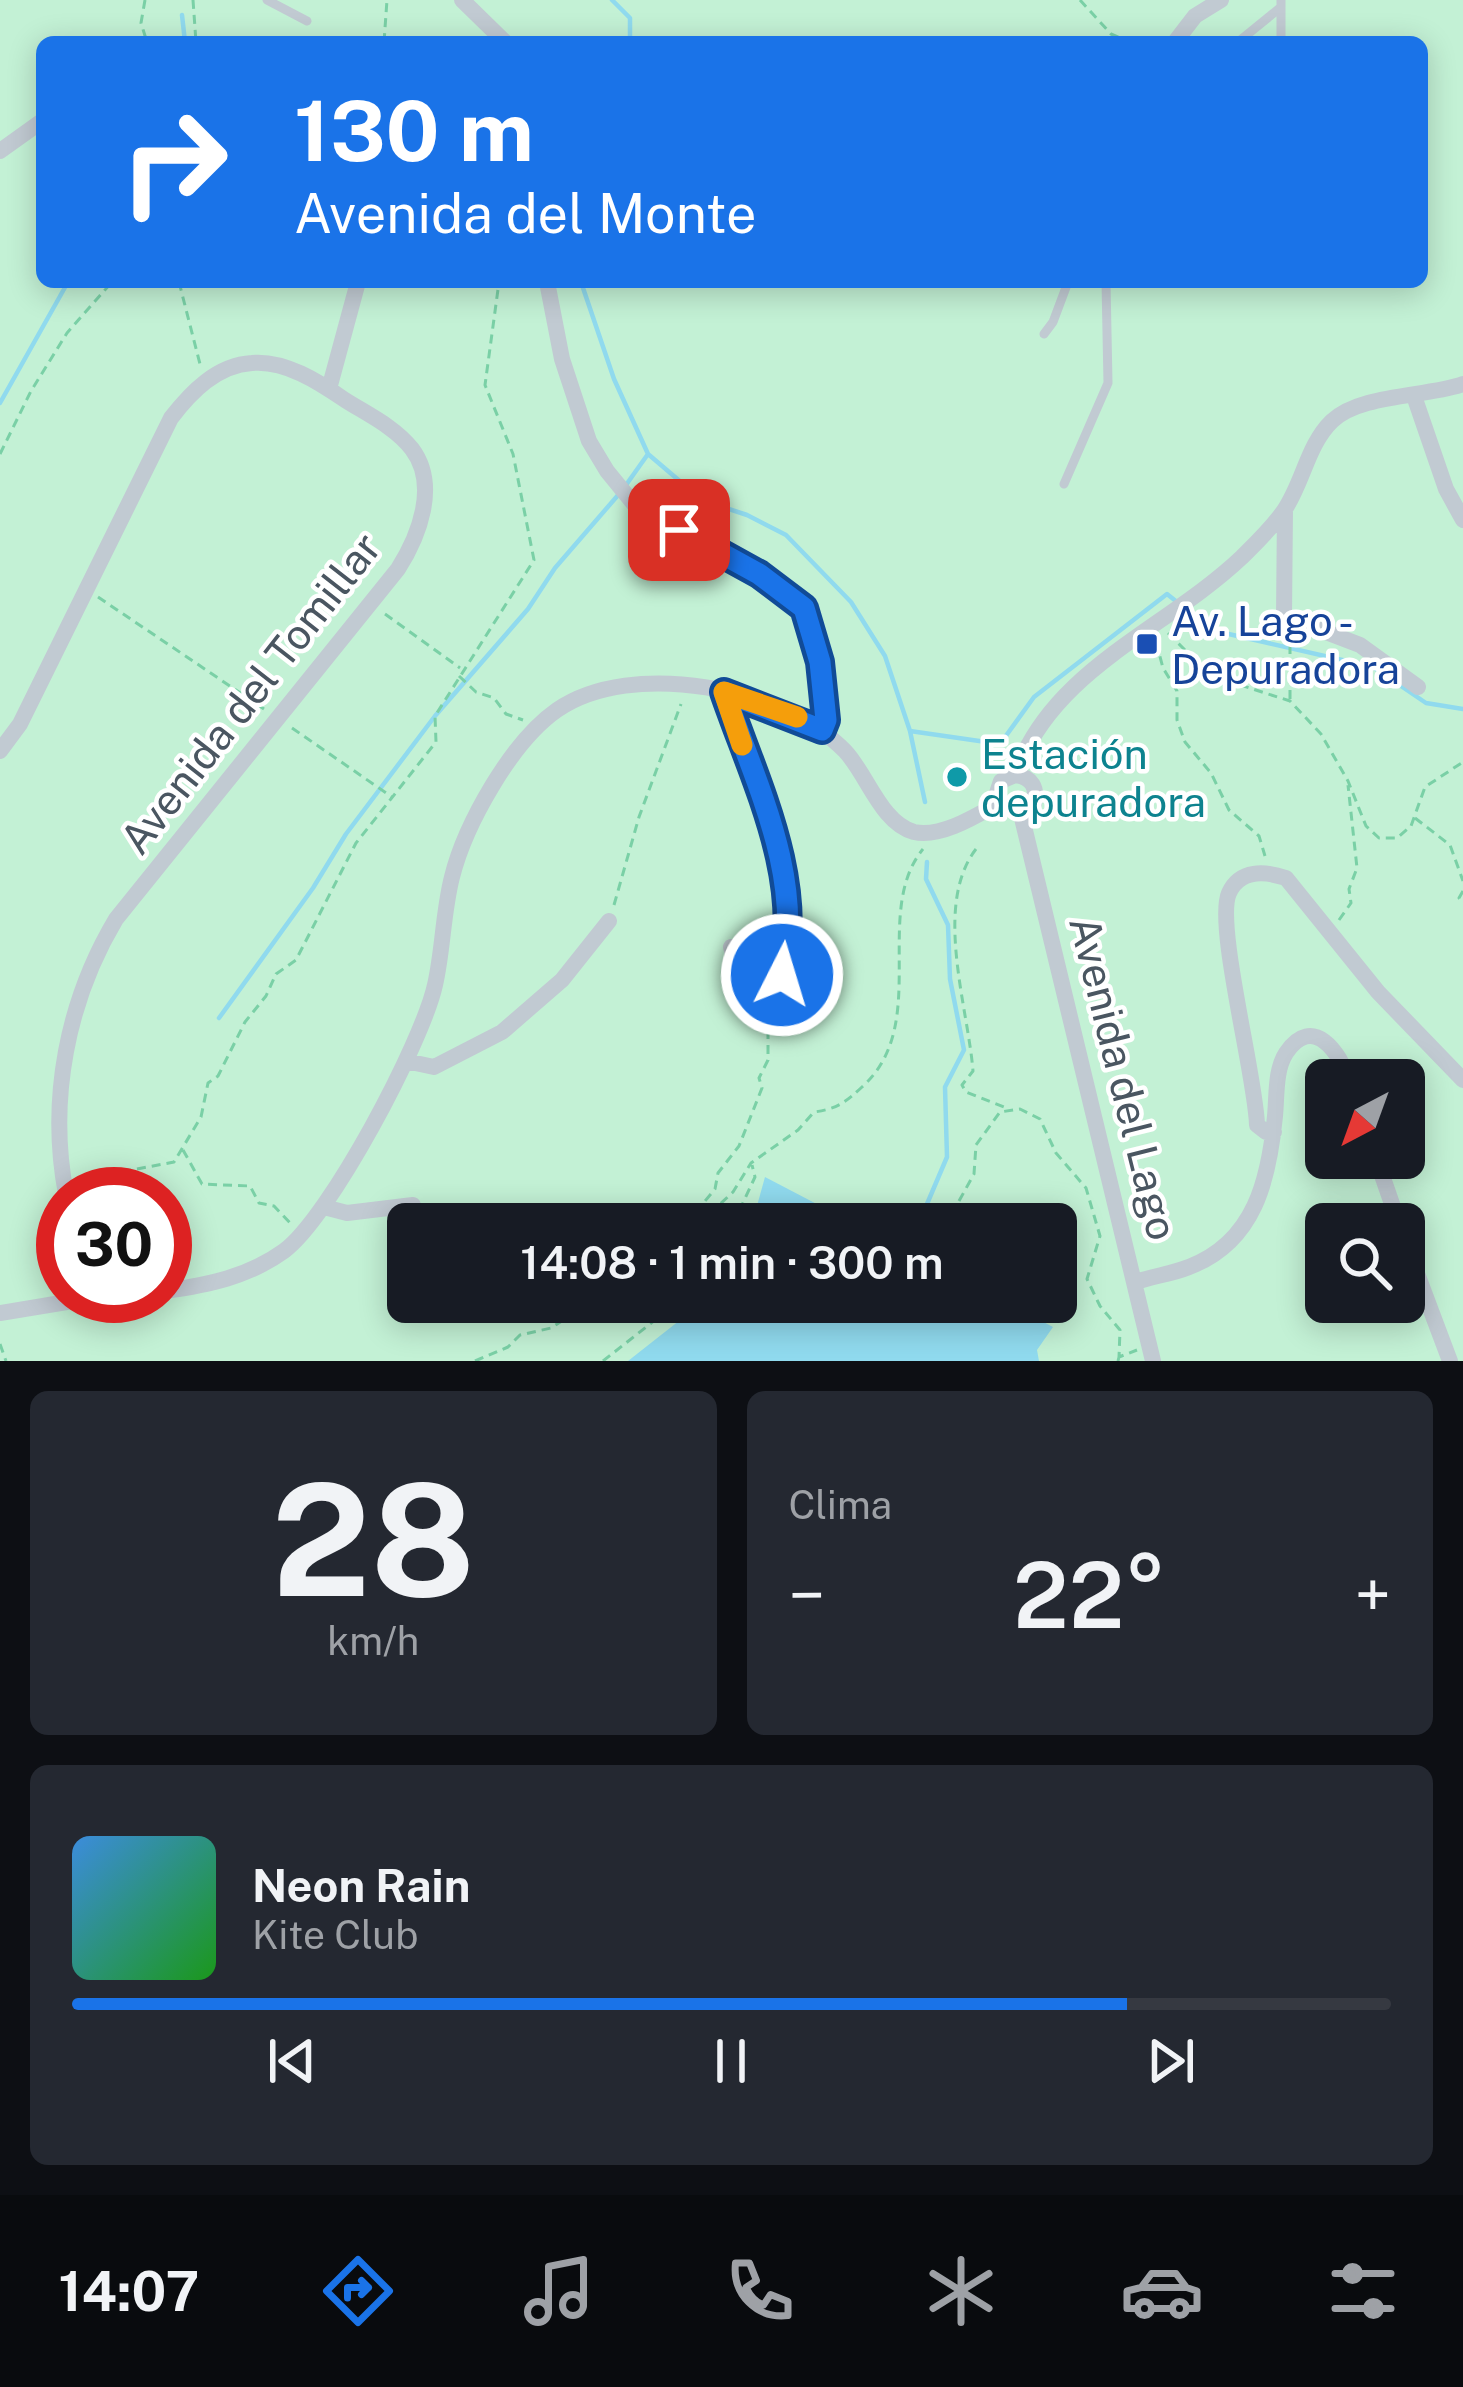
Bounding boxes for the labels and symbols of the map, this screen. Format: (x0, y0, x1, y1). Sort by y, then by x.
pin (628, 479, 730, 581)
street label: Avenida del Tomillar (110, 523, 390, 863)
place label: Av. Lago - Depuradora (1171, 596, 1400, 693)
marker: Av. Lago - Depuradora (1134, 631, 1160, 657)
place label: Estación depuradora (981, 729, 1206, 826)
marker: Estación depuradora (944, 764, 970, 790)
street label: Avenida del Lago (1060, 911, 1188, 1245)
position arrow (719, 912, 845, 1038)
north arrow (1305, 1059, 1425, 1179)
speed limit sign: 30 (36, 1167, 192, 1323)

